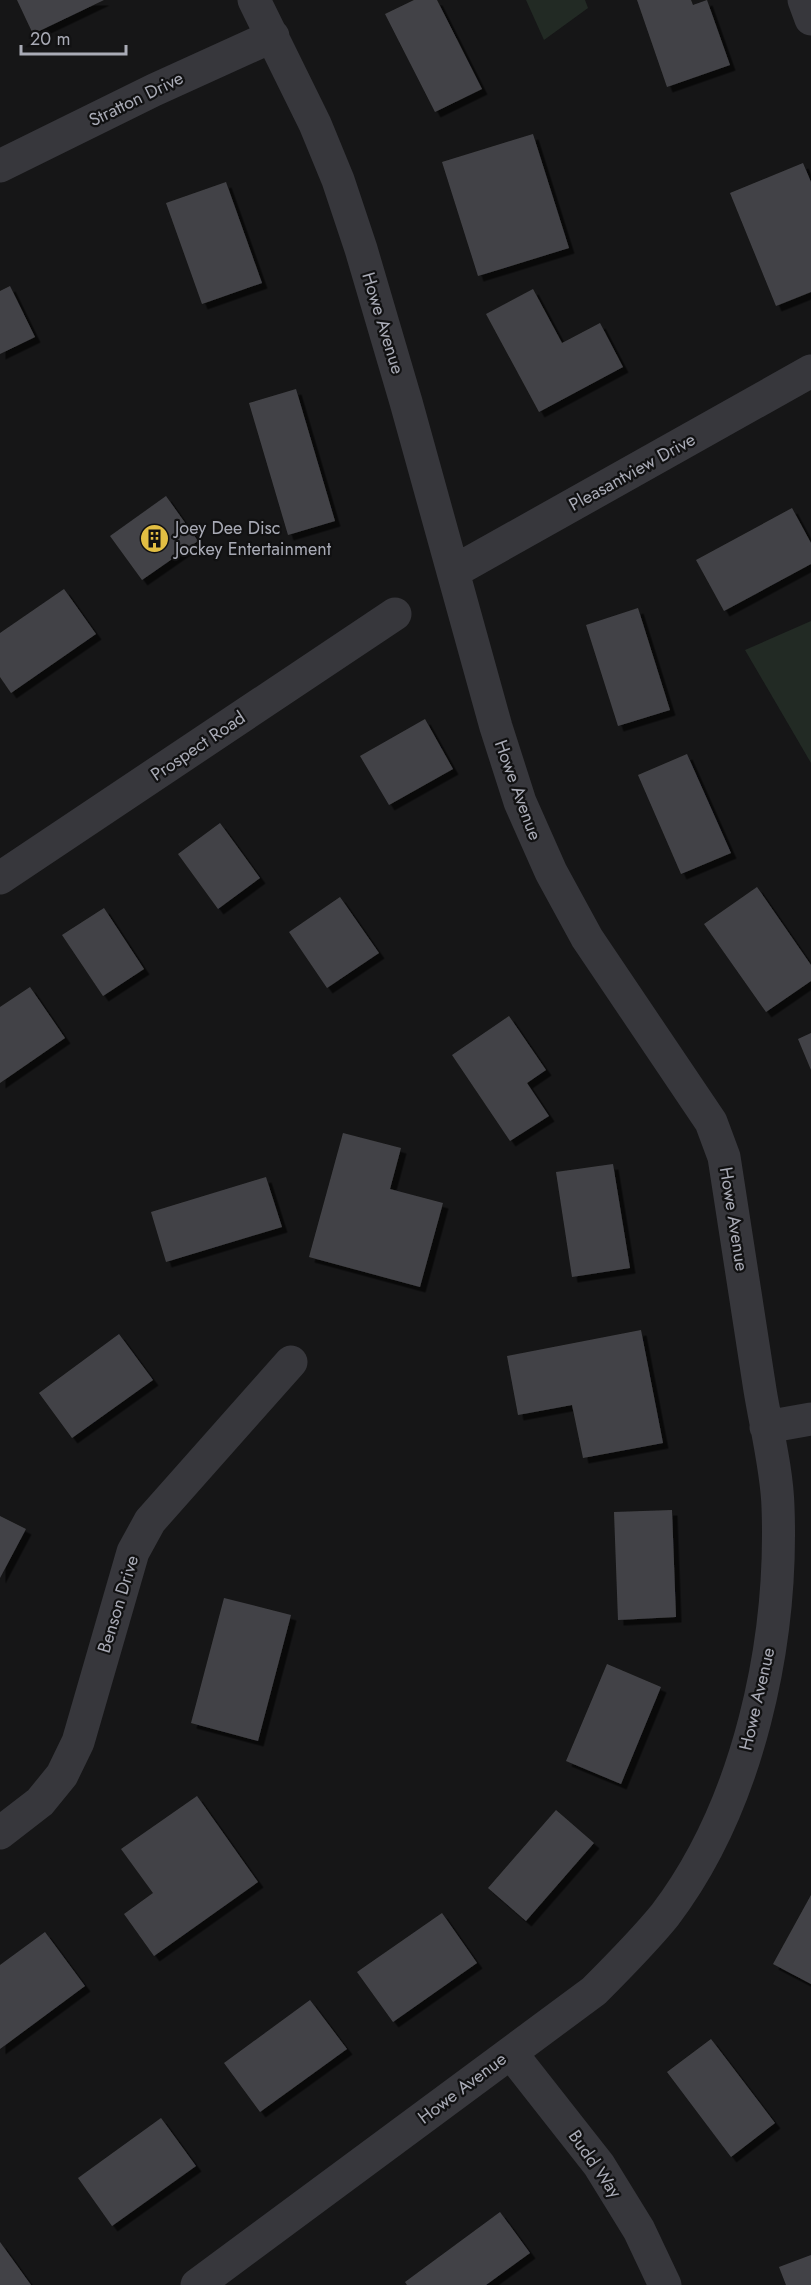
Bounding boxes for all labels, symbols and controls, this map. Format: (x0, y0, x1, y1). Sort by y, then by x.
scale bar (21, 18, 126, 56)
text: 20 m (30, 26, 70, 52)
street label: Stratton Drive (84, 65, 188, 133)
street label: Howe Avenue (355, 269, 411, 377)
street label: Pleasantview Drive (564, 426, 700, 518)
place label: Joey Dee Disc Jockey Entertainment (173, 515, 332, 562)
building icon: Joey Dee Disc Jockey Entertainment (138, 522, 170, 554)
street label: Prospect Road (145, 705, 251, 787)
street label: Howe Avenue (488, 736, 548, 844)
street label: Howe Avenue (713, 1165, 755, 1273)
street label: Benson Drive (91, 1552, 145, 1656)
street label: Howe Avenue (733, 1645, 781, 1753)
street label: Howe Avenue (412, 2046, 512, 2130)
street label: Budd Way (562, 2125, 628, 2203)

